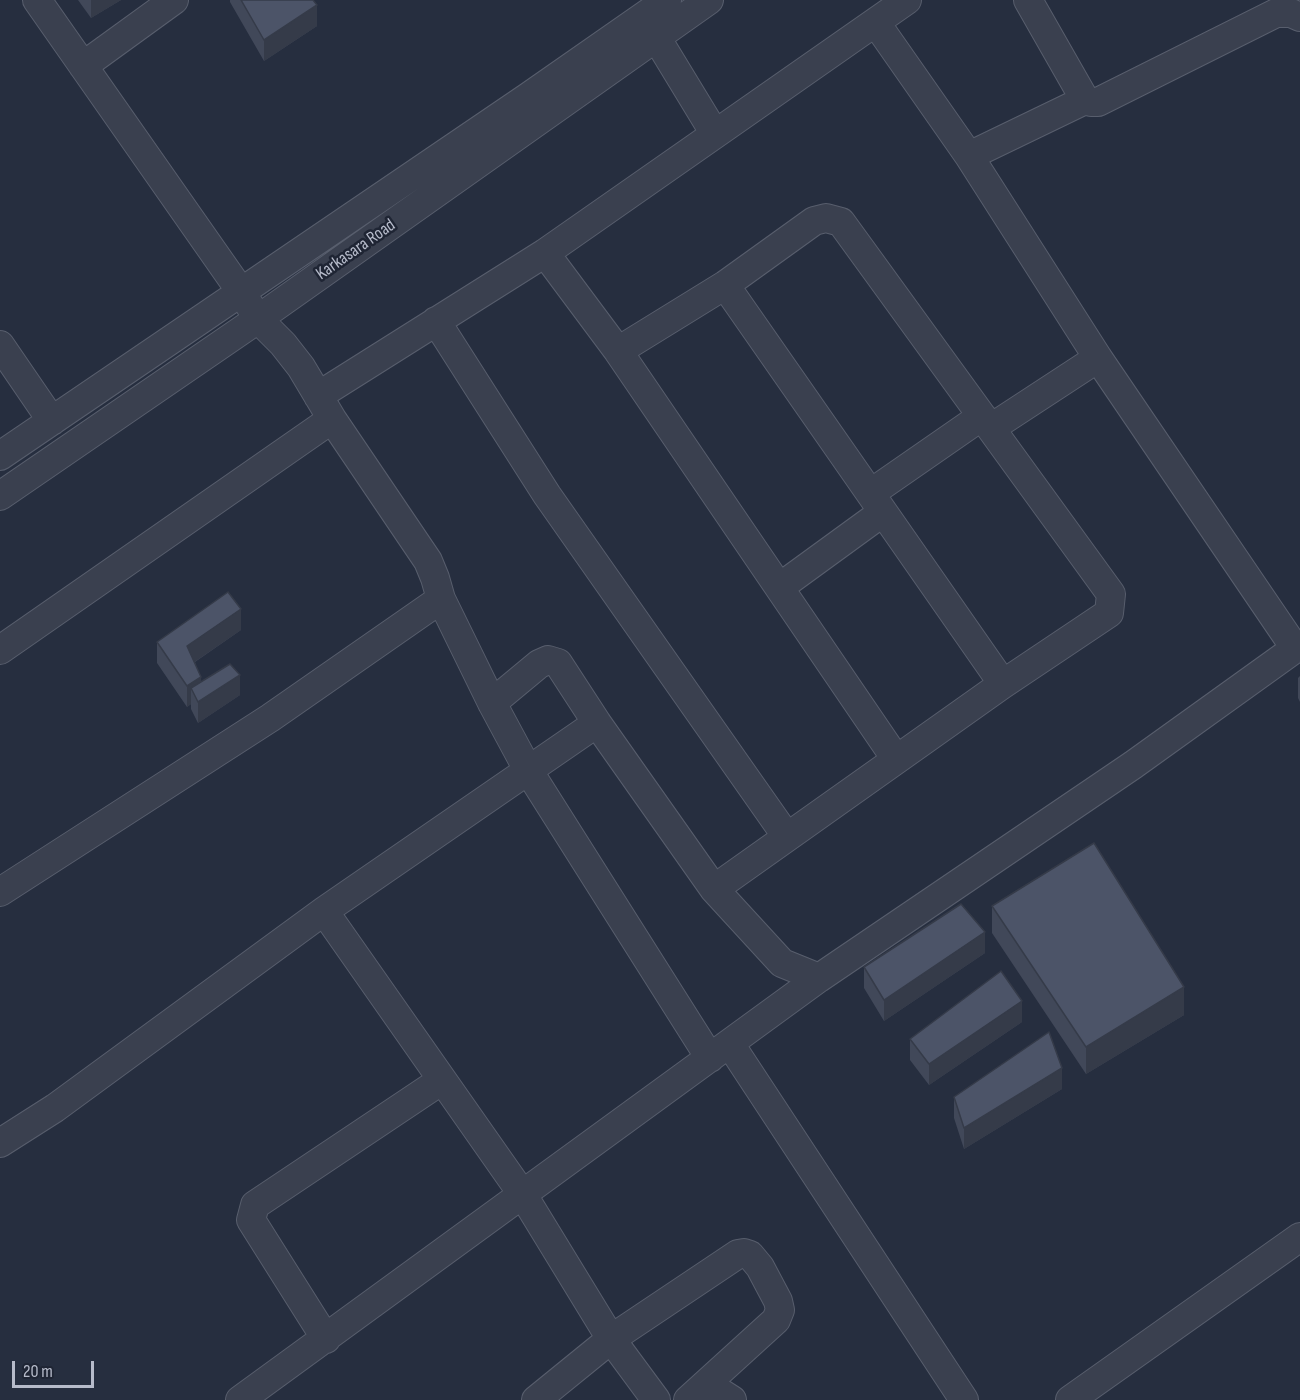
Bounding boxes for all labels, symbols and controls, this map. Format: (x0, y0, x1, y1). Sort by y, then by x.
street label: Karkasara Road (312, 215, 400, 285)
scale bar (15, 1349, 98, 1387)
text: 20 m (23, 1361, 53, 1382)

